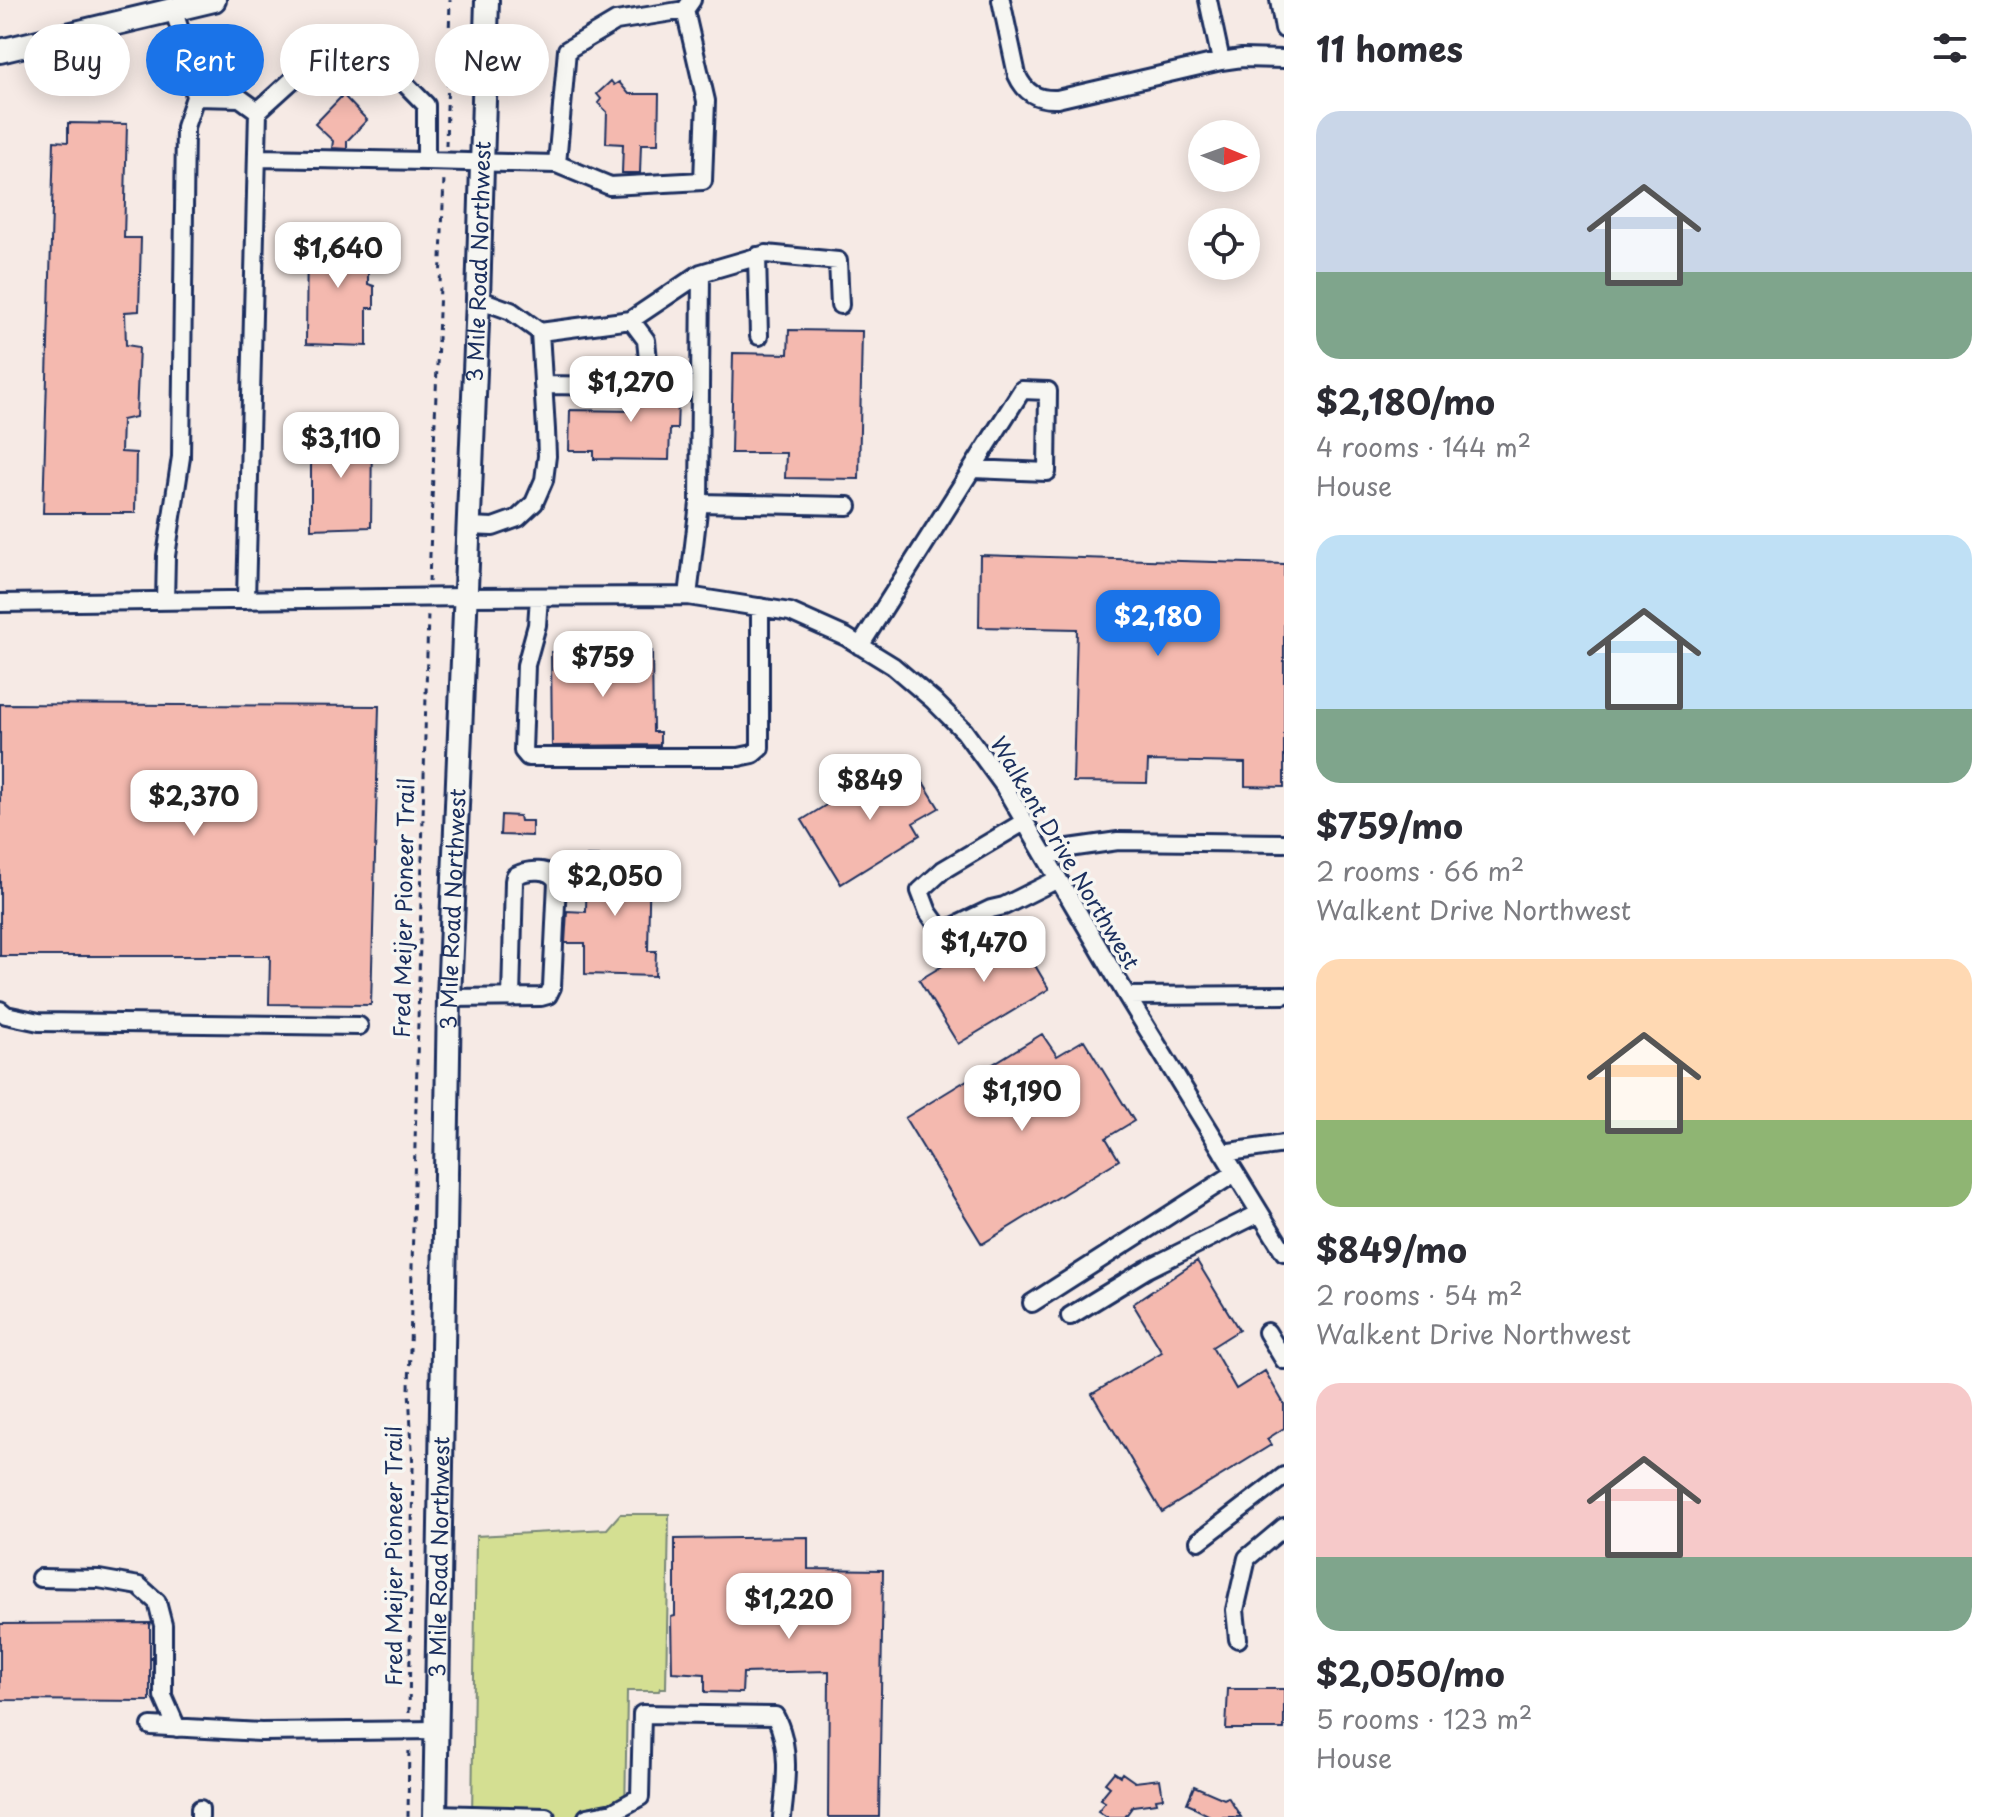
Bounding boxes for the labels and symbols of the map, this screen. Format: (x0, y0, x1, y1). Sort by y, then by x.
north arrow (1188, 120, 1260, 192)
street label: 3 Mile Road Northwest (457, 140, 498, 383)
pin: $1,640 (273, 222, 403, 290)
pin: $1,270 (566, 356, 696, 424)
pin: $3,110 (276, 412, 406, 480)
pin: $2,180 (1093, 590, 1223, 658)
pin: $759 (556, 631, 650, 699)
street label: Walkent Drive Northwest (983, 729, 1149, 975)
pin: $849 (823, 754, 917, 822)
pin: $2,370 (129, 770, 259, 838)
street label: Fred Meijer Pioneer Trail (384, 777, 421, 1038)
street label: 3 Mile Road Northwest (430, 788, 473, 1030)
pin: $2,050 (550, 850, 680, 918)
pin: $1,470 (919, 916, 1049, 984)
pin: $1,190 (957, 1065, 1087, 1133)
street label: Fred Meijer Pioneer Trail (376, 1426, 409, 1686)
street label: 3 Mile Road Northwest (419, 1436, 457, 1678)
pin: $1,220 (724, 1573, 854, 1641)

